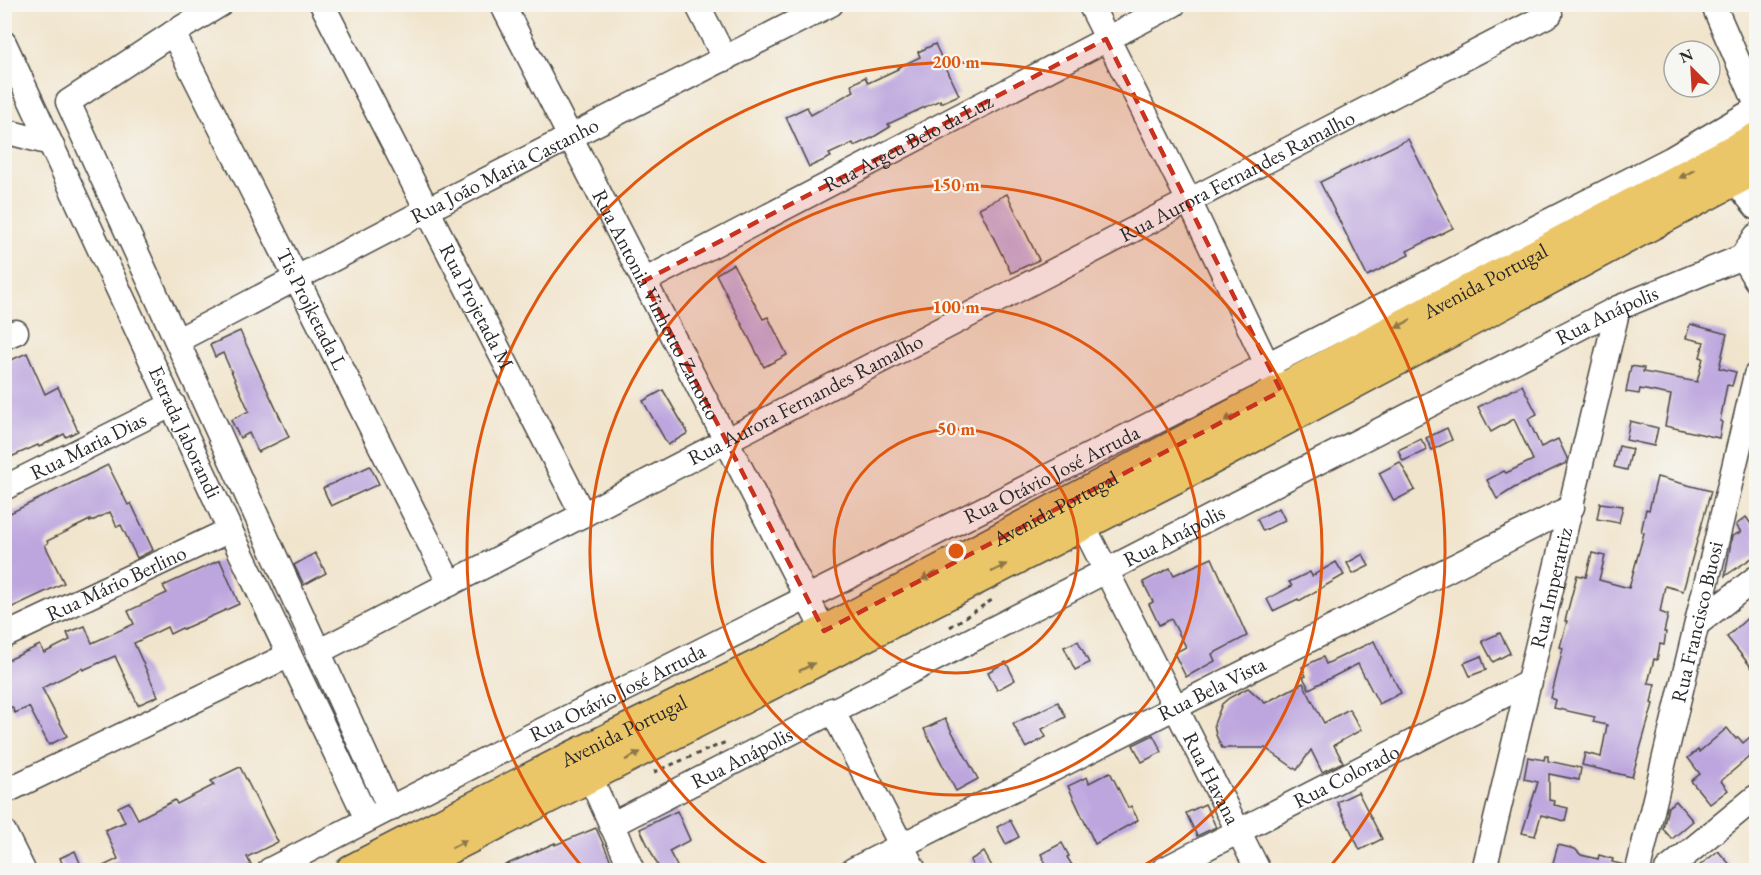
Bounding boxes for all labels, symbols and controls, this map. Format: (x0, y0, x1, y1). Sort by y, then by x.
north arrow (1662, 39, 1722, 99)
text: N (1676, 44, 1696, 68)
text: 200 m (932, 50, 980, 73)
street label: Rua Argeu Belo da Luz (819, 87, 997, 198)
street label: Rua Aurora Fernandes Ramalho (1115, 104, 1359, 248)
street label: Rua João Maria Castanho (406, 111, 603, 229)
one-way arrow (1679, 169, 1696, 179)
text: 150 m (932, 173, 980, 196)
street label: Rua Antonia Vinhotto Zanotto (587, 185, 727, 424)
street label: Avenida Portugal (1417, 237, 1552, 325)
street label: Rua Projetada M (434, 239, 520, 374)
street label: Tis Projketada L (270, 244, 354, 375)
street label: Rua Anápolis (1551, 279, 1662, 351)
text: 100 m (932, 295, 980, 318)
one-way arrow (1395, 319, 1412, 329)
street label: Rua Aurora Fernandes Ramalho (683, 327, 928, 471)
street label: Estrada Jaborandi (143, 361, 227, 502)
street label: Rua Maria Dias (25, 405, 151, 486)
one-way arrow (1223, 412, 1240, 422)
text: 50 m (937, 417, 975, 440)
street label: Rua Otávio José Arruda (959, 418, 1144, 530)
street label: Avenida Portugal (987, 464, 1123, 553)
street label: Rua Anápolis (1118, 498, 1229, 573)
street label: Rua Imperatriz (1523, 525, 1578, 651)
street label: Rua Mário Berlino (42, 538, 190, 627)
street label: Rua Francisco Buosi (1664, 538, 1729, 705)
centre of rings (946, 541, 966, 561)
one-way arrow (991, 563, 1008, 573)
one-way arrow (921, 571, 938, 581)
street label: Rua Otávio José Arruda (525, 636, 710, 748)
street label: Rua Bela Vista (1153, 650, 1271, 727)
one-way arrow (798, 662, 815, 671)
street label: Avenida Portugal (555, 688, 691, 774)
street label: Rua Anápolis (686, 720, 797, 795)
street label: Rua Havana (1177, 727, 1247, 829)
street label: Rua Colorado (1289, 737, 1404, 814)
one-way arrow (625, 751, 642, 760)
one-way arrow (451, 839, 468, 849)

